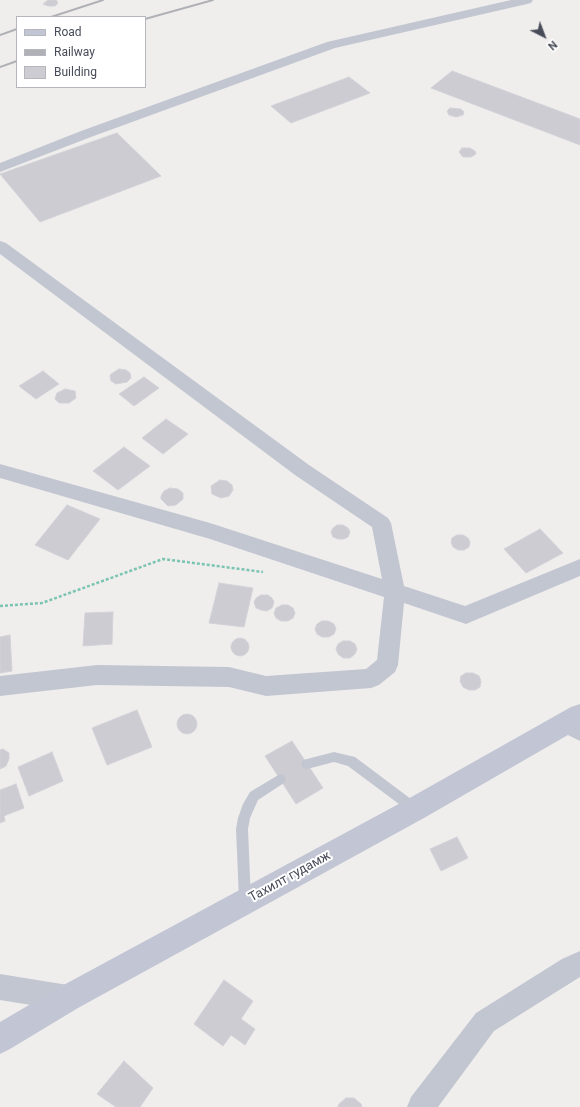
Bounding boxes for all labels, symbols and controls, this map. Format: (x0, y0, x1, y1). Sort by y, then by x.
legend (16, 16, 146, 88)
north arrow (524, 16, 564, 56)
text: Road (54, 25, 82, 39)
text: N (545, 38, 560, 53)
text: Railway (54, 45, 95, 59)
text: Building (54, 65, 97, 79)
street label: Тахилт гудамж (246, 848, 334, 906)

